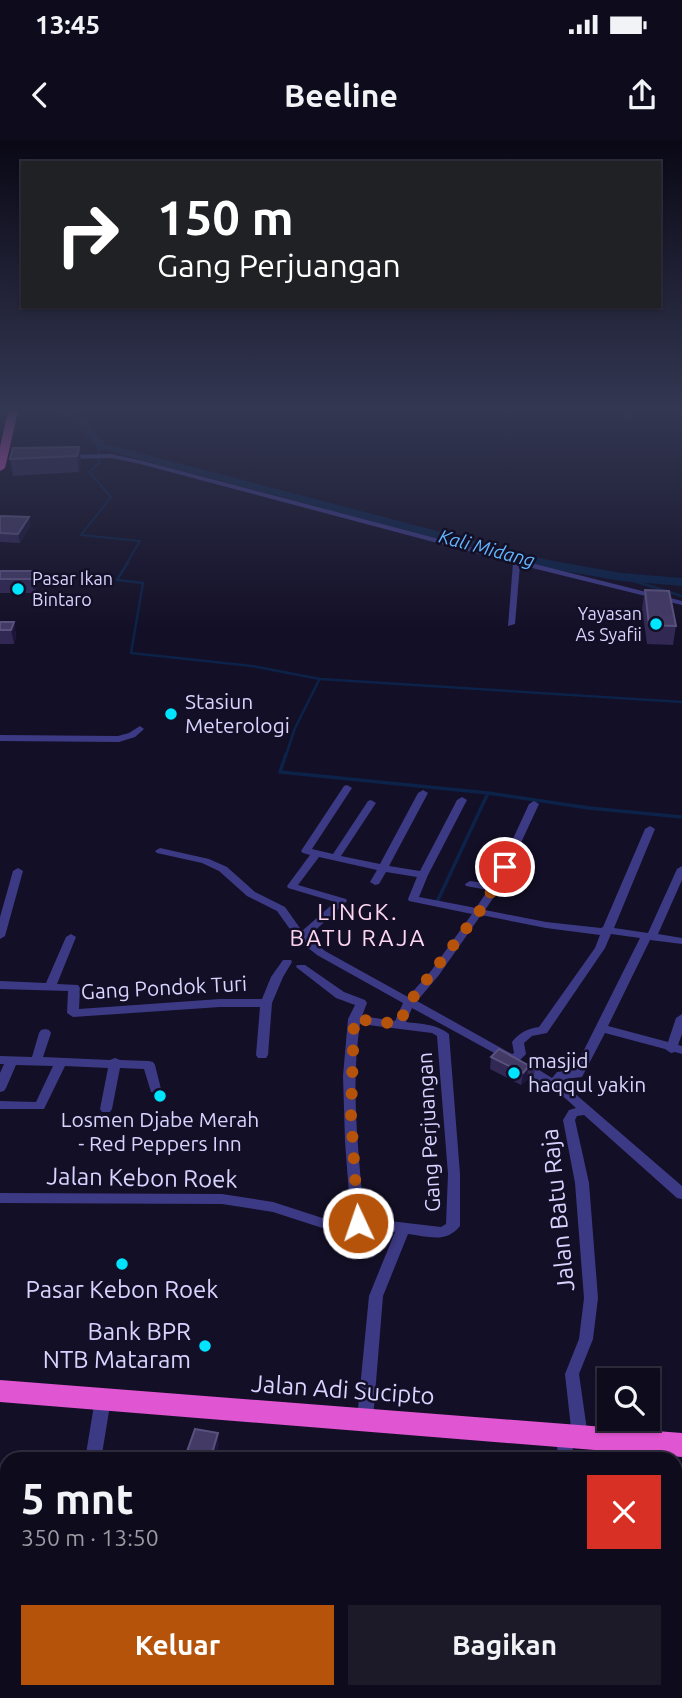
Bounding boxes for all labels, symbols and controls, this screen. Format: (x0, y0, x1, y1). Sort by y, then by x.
text: 13:45 (35, 10, 100, 39)
icon: back (21, 76, 59, 114)
icon: share (623, 76, 661, 114)
text: Beeline (284, 77, 398, 113)
icon: right (42, 189, 133, 280)
text: 150 m (157, 189, 294, 244)
text: Gang Perjuangan (157, 247, 401, 283)
water label: Kali Midang (437, 525, 537, 571)
place label: Pasar Ikan Bintaro (32, 568, 113, 609)
marker: Pasar Ikan Bintaro (10, 581, 26, 597)
place label: Yayasan As Syafii (575, 603, 642, 644)
marker: Yayasan As Syafii (648, 616, 664, 632)
place label: Stasiun Meterologi (185, 689, 290, 737)
marker: Stasiun Meterologi (163, 706, 179, 722)
pin (475, 837, 535, 897)
icon: arrive (486, 848, 524, 886)
district label: LINGK. BATU RAJA (290, 899, 426, 950)
street label: Gang Pondok Turi (80, 971, 248, 1003)
place label: masjid haqqul yakin (528, 1048, 646, 1096)
street label: Gang Perjuangan (412, 1052, 444, 1213)
marker: masjid haqqul yakin (506, 1065, 522, 1081)
marker: Losmen Djabe Merah - Red Peppers Inn (152, 1088, 168, 1104)
place label: Losmen Djabe Merah - Red Peppers Inn (61, 1107, 259, 1155)
street label: Jalan Batu Raja (536, 1127, 579, 1293)
street label: Jalan Kebon Roek (46, 1162, 238, 1193)
position arrow (321, 1186, 395, 1260)
marker: Pasar Kebon Roek (114, 1256, 130, 1272)
place label: Pasar Kebon Roek (26, 1276, 218, 1303)
place label: Bank BPR NTB Mataram (43, 1318, 191, 1373)
marker: Bank BPR NTB Mataram (197, 1338, 213, 1354)
map controls (597, 1368, 660, 1431)
button: search (597, 1368, 660, 1431)
street label: Jalan Adi Sucipto (250, 1370, 436, 1409)
text: 5 mnt (21, 1475, 134, 1522)
button: close (587, 1475, 661, 1549)
text: 350 m · 13:50 (21, 1525, 159, 1550)
button: Keluar (21, 1605, 334, 1685)
button: Bagikan (348, 1605, 661, 1685)

